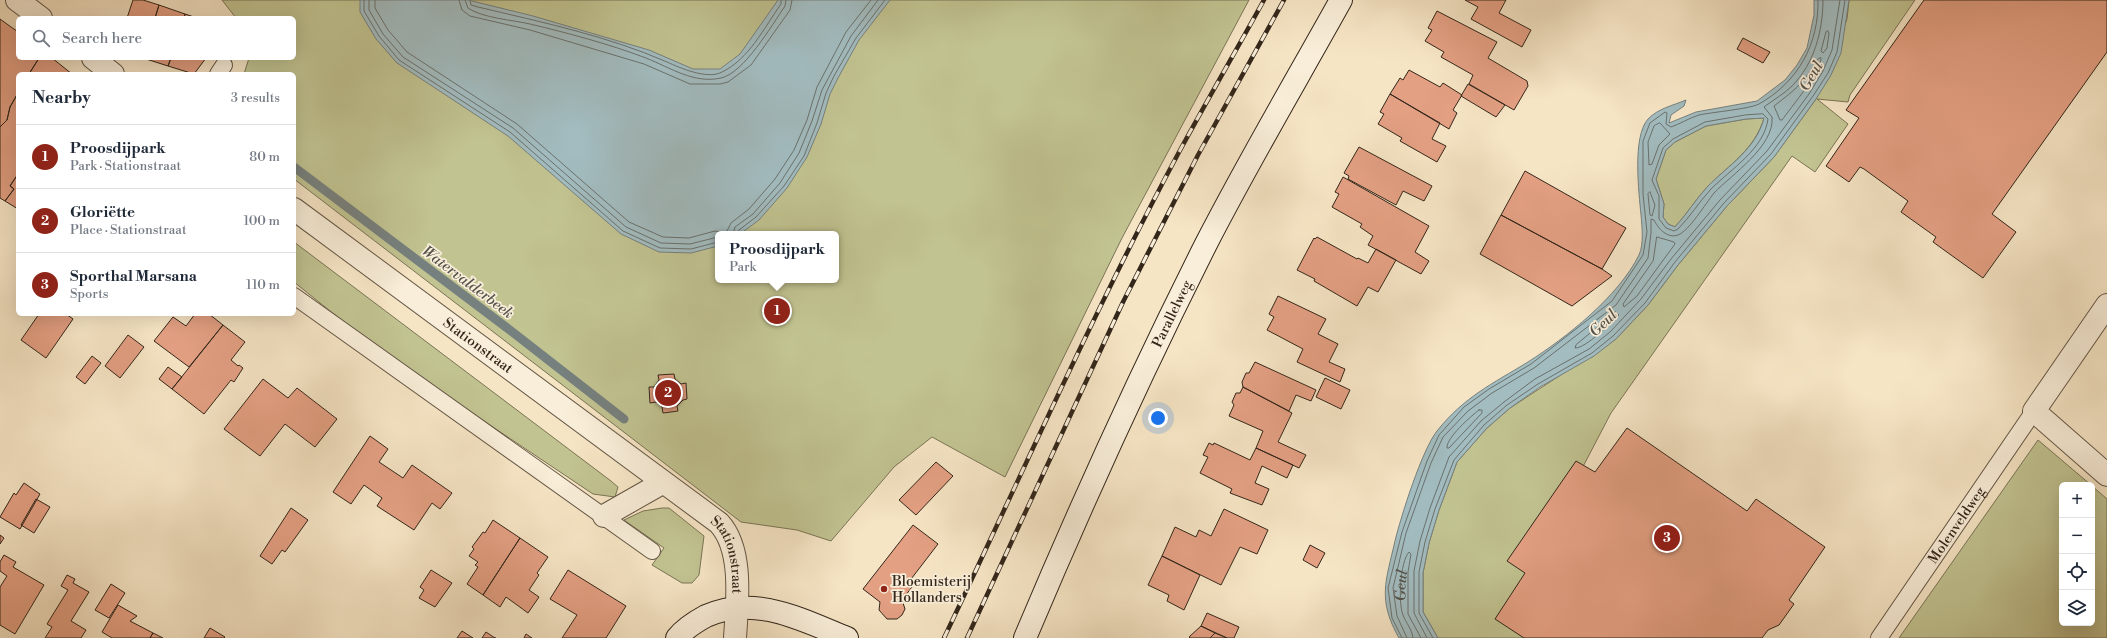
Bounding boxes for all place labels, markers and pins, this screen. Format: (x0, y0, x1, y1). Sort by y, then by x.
pin: 1 (764, 296, 790, 326)
pin: 2 (655, 378, 681, 408)
pin: 3 (1654, 523, 1680, 553)
place label: Bloemisterij Hollanders (891, 573, 971, 607)
marker: Bloemisterij Hollanders (879, 584, 889, 594)

